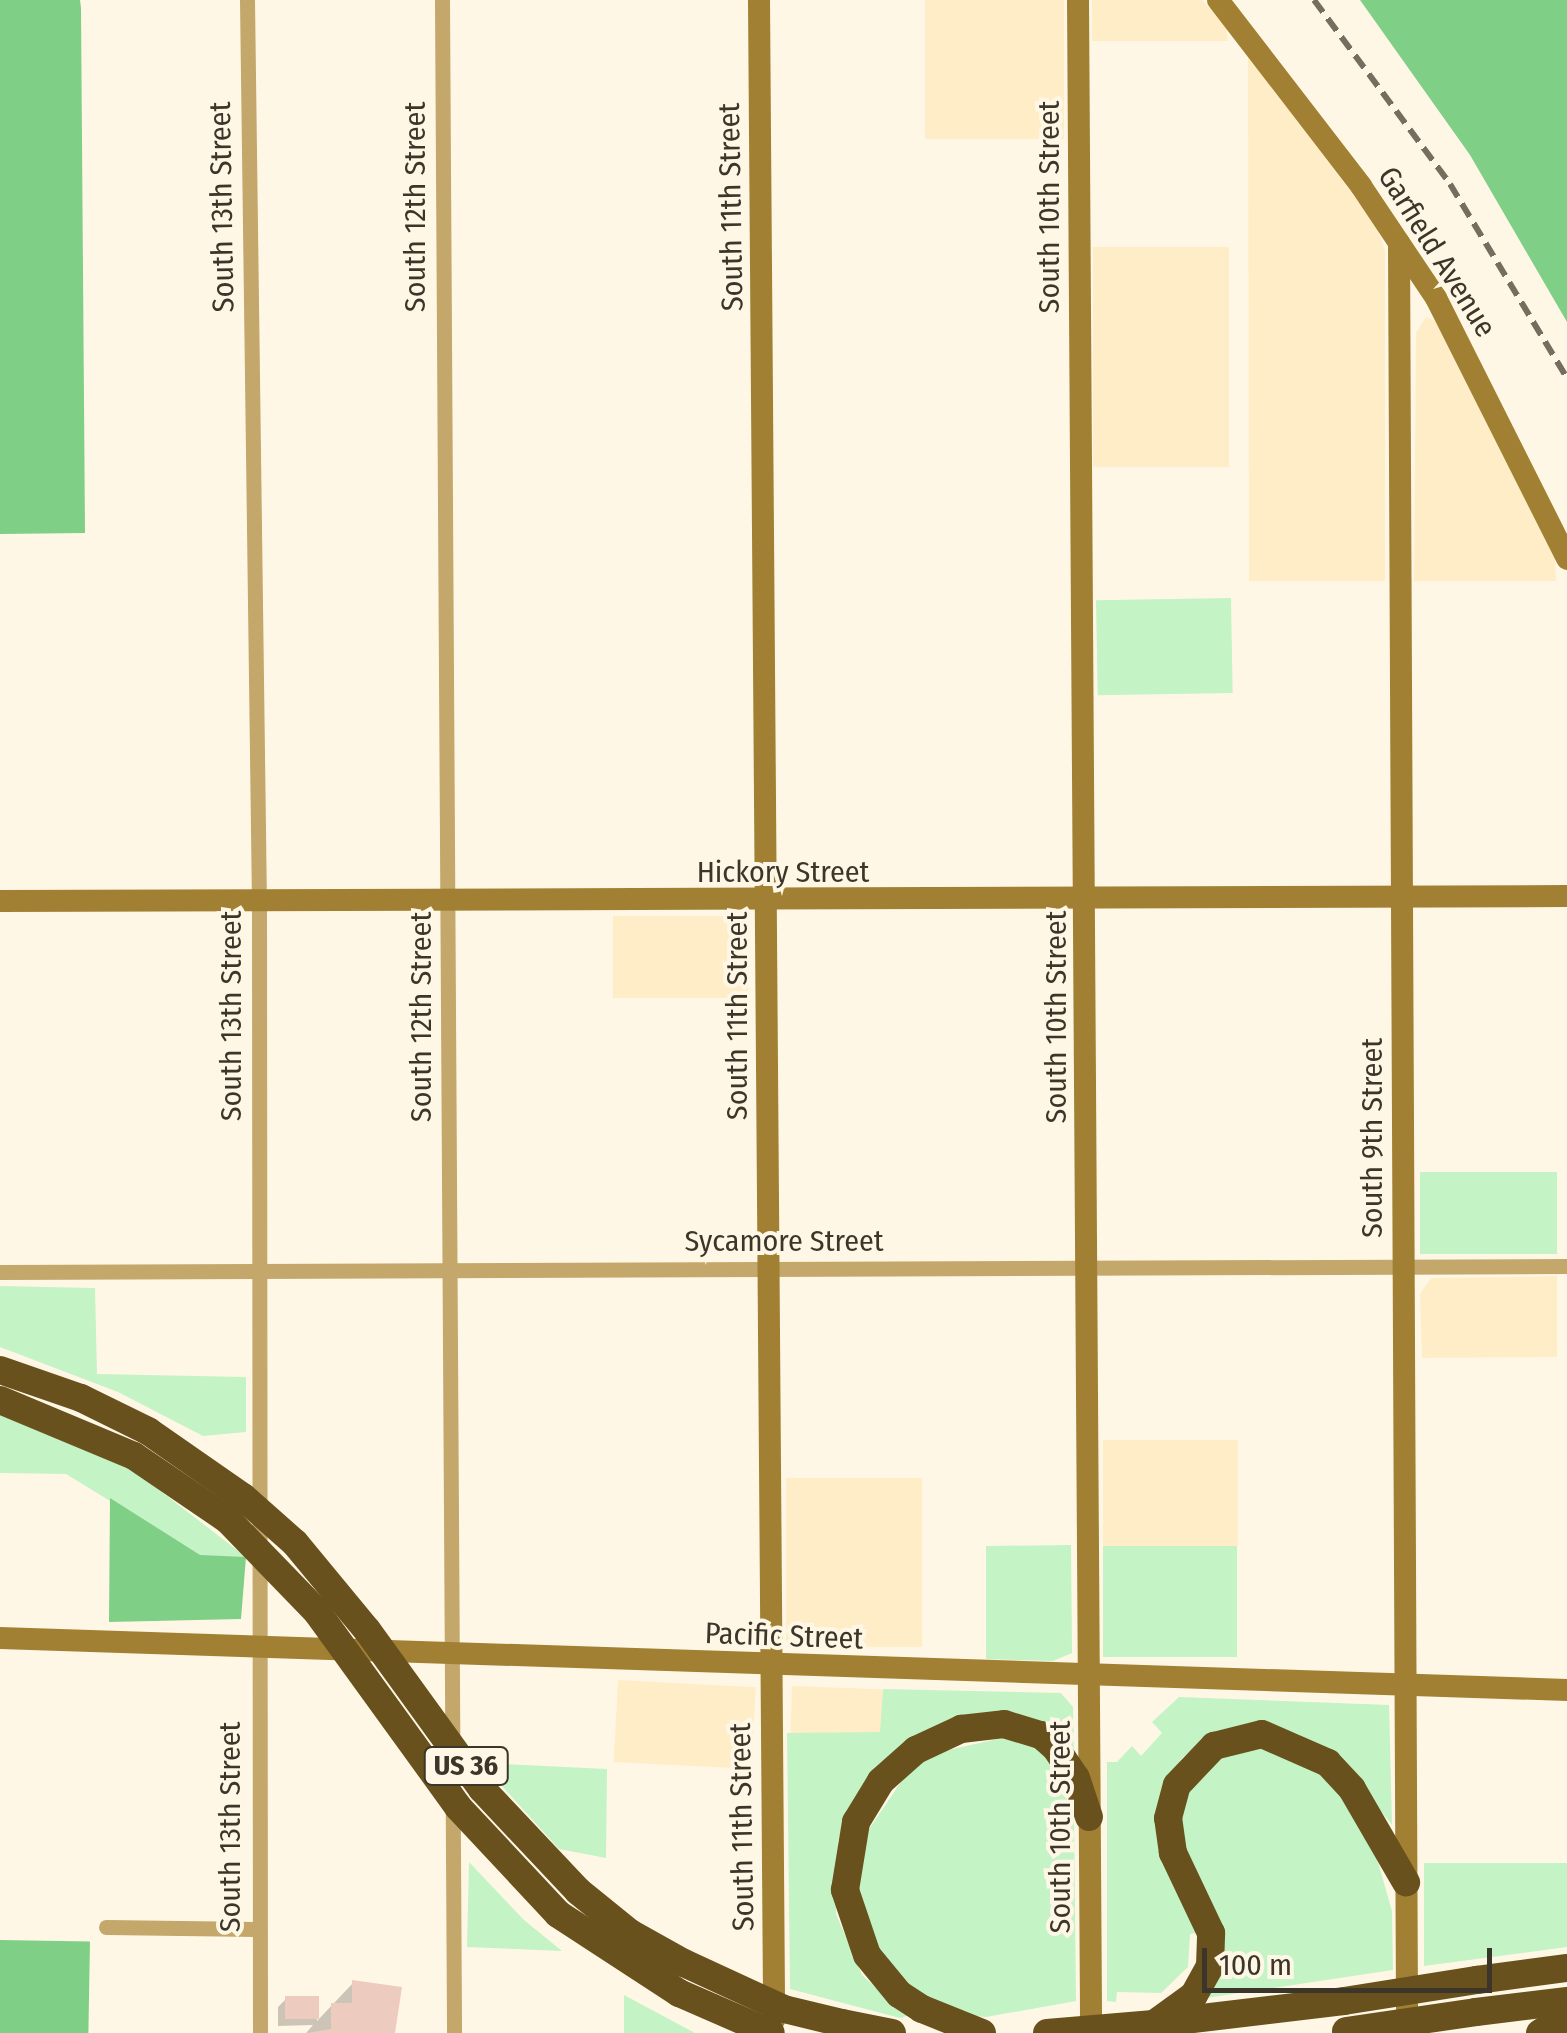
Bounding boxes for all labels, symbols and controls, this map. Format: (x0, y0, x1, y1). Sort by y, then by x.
street label: South 13th Street (202, 101, 242, 313)
street label: South 10th Street (1031, 101, 1067, 313)
street label: South 12th Street (397, 102, 433, 312)
street label: South 11th Street (711, 102, 751, 312)
street label: Garfield Avenue (1370, 160, 1504, 344)
street label: Hickory Street (697, 854, 869, 890)
street label: South 13th Street (213, 911, 249, 1121)
street label: South 10th Street (1038, 911, 1074, 1123)
street label: South 12th Street (403, 912, 439, 1122)
street label: South 11th Street (719, 912, 755, 1120)
street label: South 9th Street (1354, 1038, 1390, 1238)
street label: Sycamore Street (684, 1223, 884, 1259)
street label: Pacific Street (704, 1615, 864, 1657)
street label: South 10th Street (1042, 1721, 1078, 1933)
street label: South 13th Street (212, 1722, 248, 1932)
street label: South 11th Street (722, 1722, 762, 1932)
road number: US 36 (424, 1743, 508, 1789)
scale bar (1207, 1928, 1497, 1990)
text: 100 m (1219, 1947, 1292, 1983)

